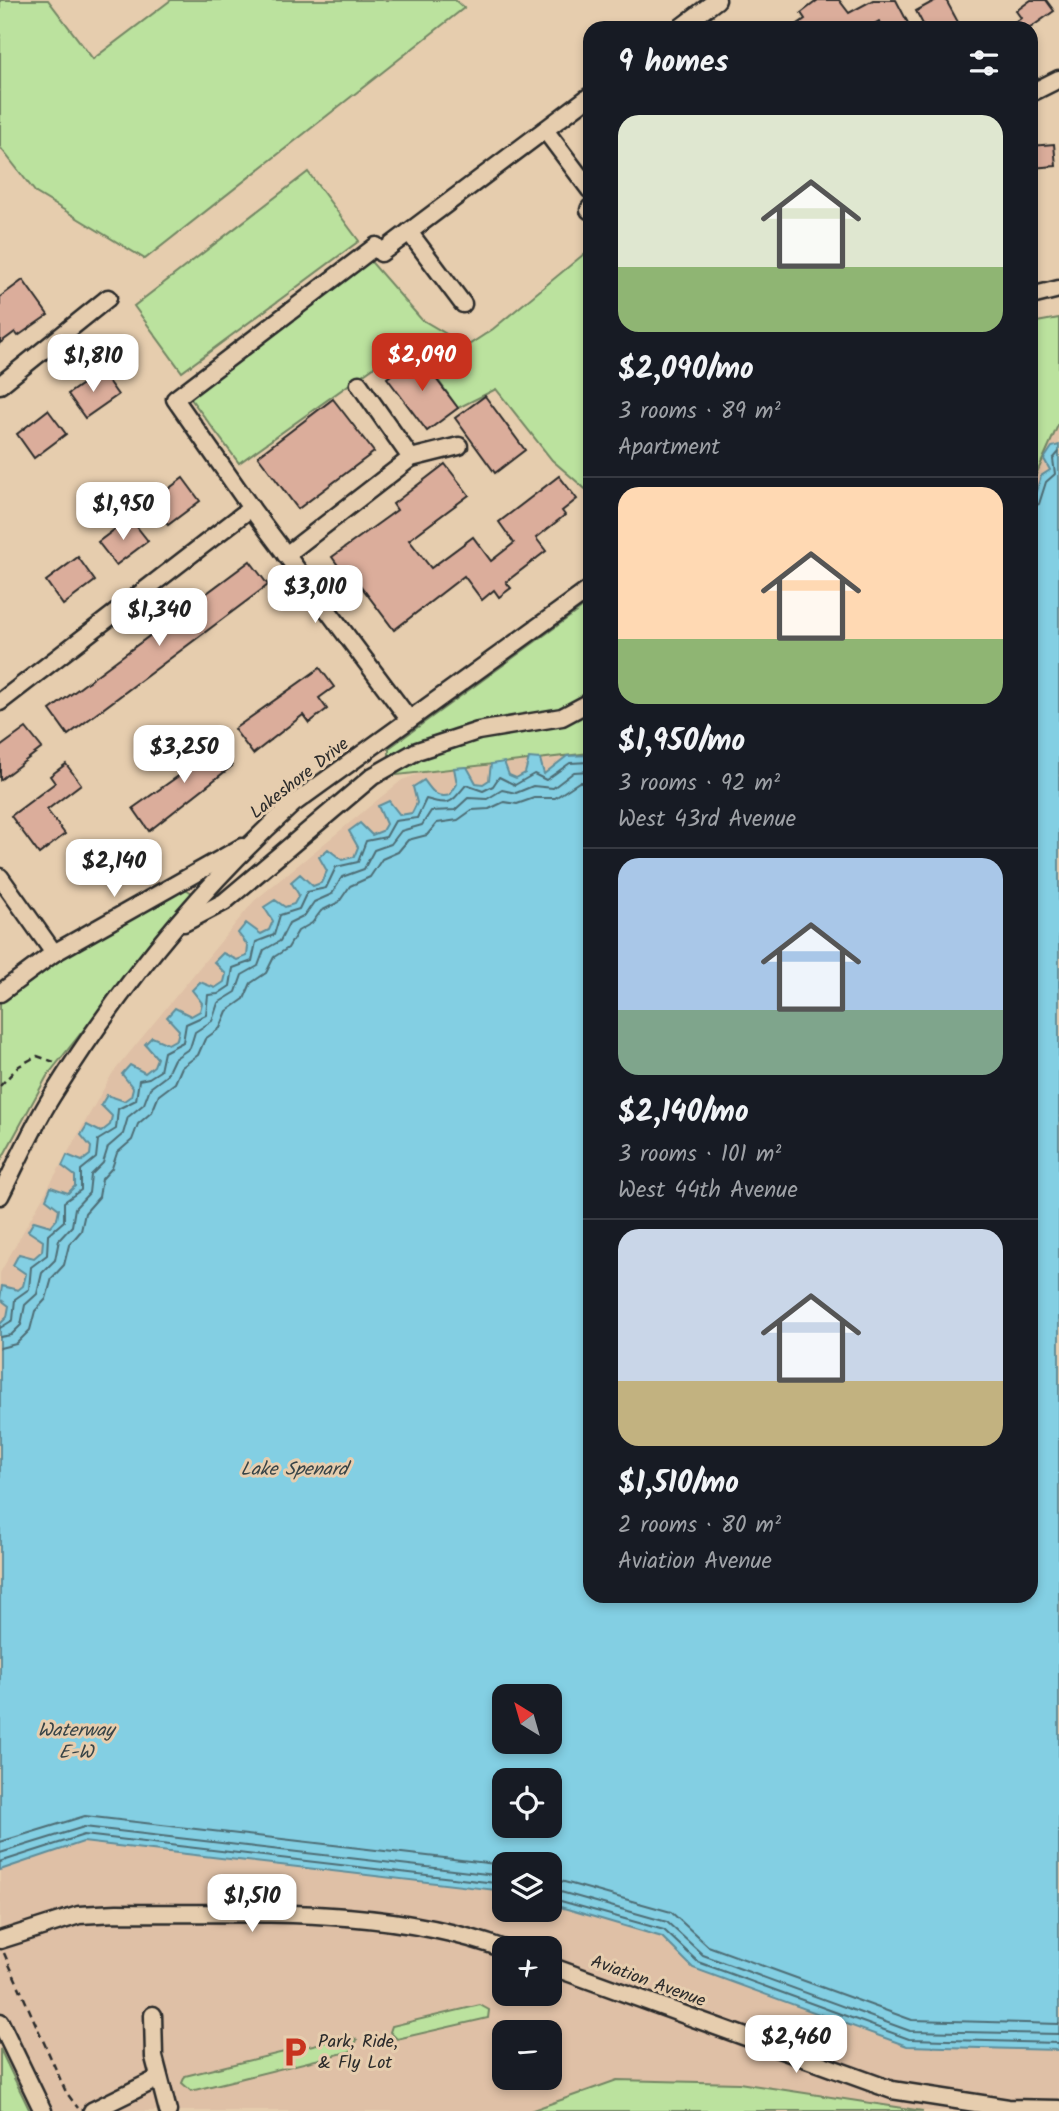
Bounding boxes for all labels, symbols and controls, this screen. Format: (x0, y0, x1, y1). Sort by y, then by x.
text: 9 homes (618, 39, 729, 87)
icon: filters (965, 44, 1003, 82)
icon: home (748, 161, 874, 287)
pin: $1,810 (36, 334, 150, 394)
pin: $2,090 (365, 334, 479, 393)
text: $2,090 (388, 338, 456, 374)
text: $1,810 (64, 339, 122, 375)
text: $2,090/mo (618, 346, 754, 394)
text: 3 rooms · 89 m² (618, 394, 781, 430)
text: Apartment (618, 430, 720, 466)
pin: $1,950 (66, 482, 180, 542)
text: $1,950 (92, 487, 154, 523)
icon: home (748, 533, 874, 659)
pin: $3,010 (258, 566, 372, 625)
text: $3,010 (284, 570, 346, 606)
pin: $1,340 (102, 588, 216, 648)
text: $1,340 (127, 593, 191, 629)
text: $1,950/mo (618, 718, 745, 766)
pin: $3,250 (127, 726, 241, 785)
text: $3,250 (149, 730, 219, 766)
street label: Lakeshore Drive (244, 731, 356, 827)
text: 3 rooms · 92 m² (618, 766, 780, 802)
text: West 43rd Avenue (618, 802, 796, 838)
pin: $2,140 (57, 839, 171, 899)
text: $2,140 (82, 844, 146, 880)
icon: home (748, 904, 874, 1030)
text: $2,140/mo (618, 1089, 749, 1137)
text: 3 rooms · 101 m² (618, 1137, 781, 1173)
text: West 44th Avenue (618, 1173, 798, 1209)
icon: home (748, 1275, 874, 1401)
water label: Lake Spenard (241, 1455, 352, 1485)
text: $1,510/mo (618, 1460, 739, 1508)
text: 2 rooms · 80 m² (618, 1508, 781, 1544)
text: Aviation Avenue (618, 1544, 772, 1580)
north arrow (492, 1684, 562, 1754)
map controls (492, 1684, 562, 2090)
water label: Waterway E-W (38, 1716, 117, 1768)
button: locate (492, 1768, 562, 1838)
button: layers (492, 1852, 562, 1922)
pin: $1,510 (195, 1874, 309, 1934)
text: $1,510 (224, 1879, 280, 1915)
button: + (492, 1936, 562, 2006)
street label: Aviation Avenue (586, 1948, 710, 2016)
pin: $2,460 (739, 2016, 853, 2075)
button: − (492, 2020, 562, 2090)
text: $2,460 (761, 2020, 831, 2056)
place label: Park, Ride, & Fly Lot (318, 2028, 398, 2078)
parking icon: Park, Ride, & Fly Lot (278, 2035, 312, 2069)

